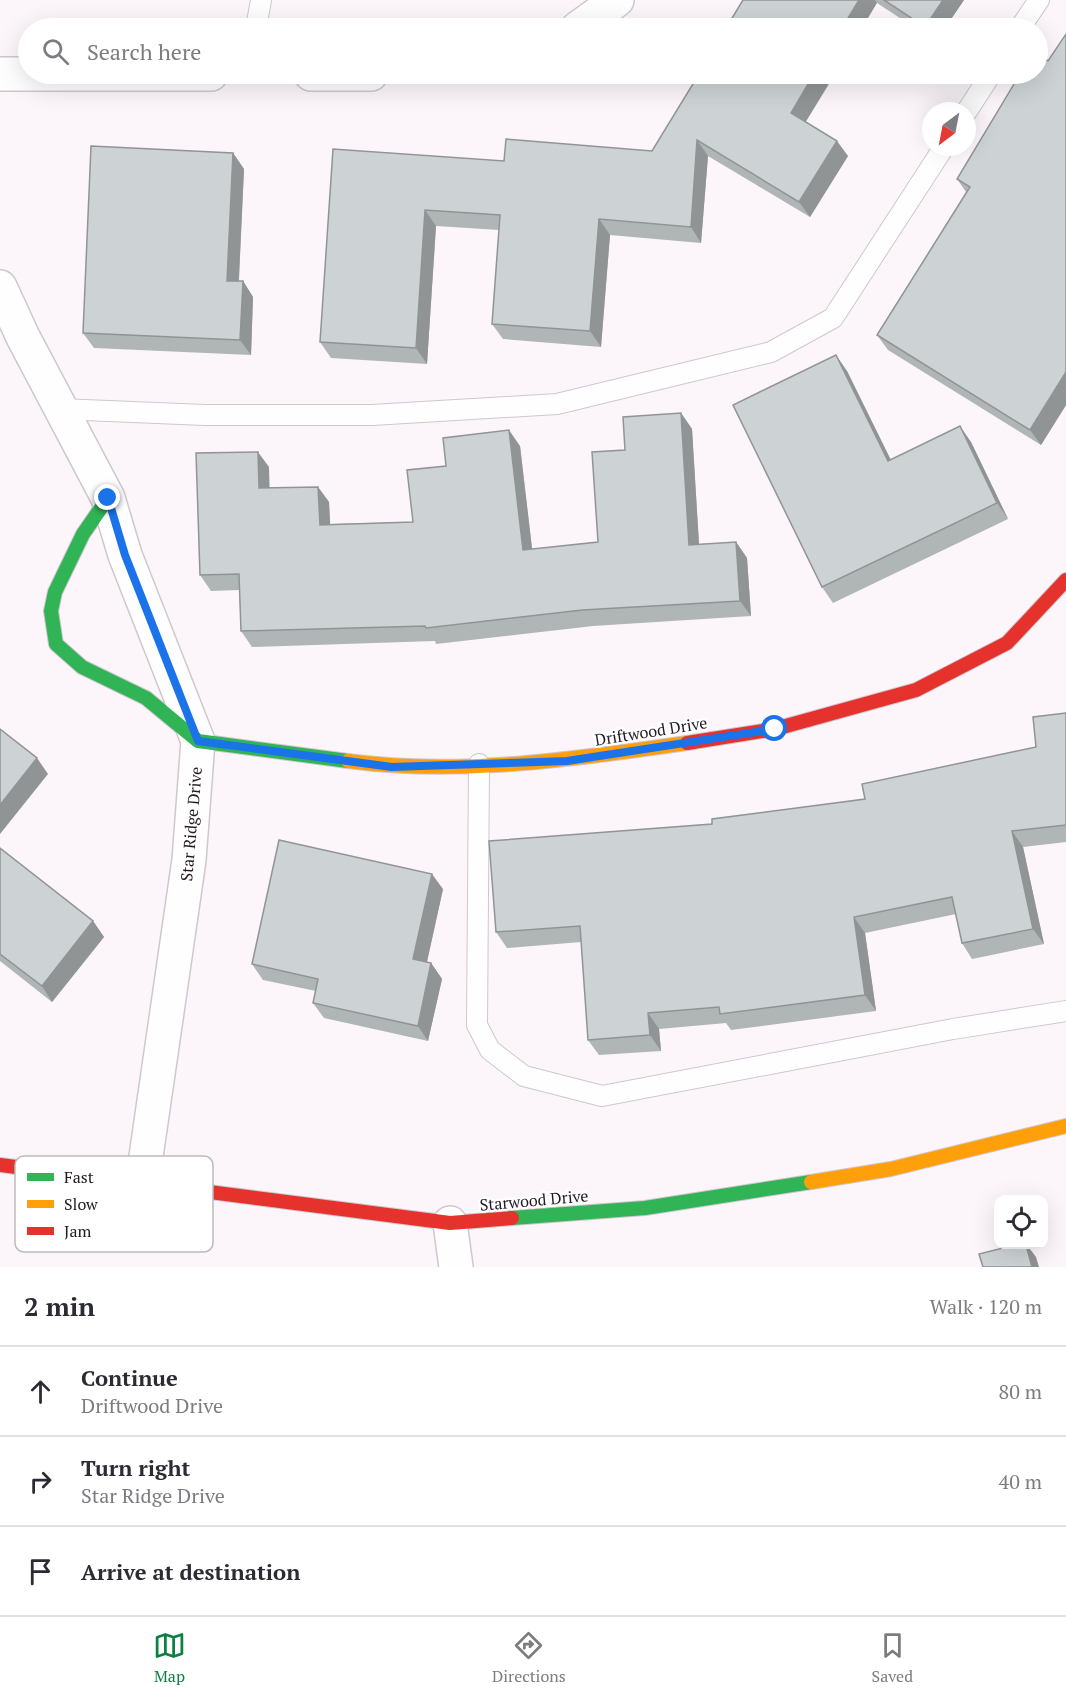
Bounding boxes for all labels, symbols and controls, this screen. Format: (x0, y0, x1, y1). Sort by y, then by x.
search box (18, 18, 1048, 84)
icon: search (39, 35, 72, 68)
text: Search here (87, 37, 201, 66)
north arrow (922, 102, 976, 156)
route end (94, 484, 120, 510)
street label: Driftwood Drive (593, 711, 709, 751)
route start (761, 715, 787, 741)
street label: Star Ridge Drive (175, 766, 207, 882)
legend (15, 1156, 213, 1252)
text: Fast (64, 1166, 94, 1188)
street label: Starwood Drive (479, 1184, 589, 1216)
text: Slow (64, 1193, 98, 1215)
map controls (994, 1195, 1048, 1249)
button: locate (994, 1195, 1048, 1249)
text: Jam (64, 1220, 92, 1242)
text: 2 min (24, 1289, 95, 1323)
text: Walk · 120 m (930, 1293, 1042, 1320)
text: Continue (81, 1363, 178, 1392)
icon: ahead (24, 1375, 57, 1408)
text: 80 m (999, 1378, 1042, 1405)
text: Driftwood Drive (81, 1392, 223, 1419)
text: Turn right (81, 1453, 190, 1482)
icon: right (24, 1465, 57, 1498)
text: 40 m (999, 1468, 1042, 1495)
text: Star Ridge Drive (81, 1482, 225, 1509)
icon: arrive (24, 1555, 57, 1588)
text: Arrive at destination (81, 1557, 300, 1586)
tab: Map (153, 1629, 186, 1687)
tab: Directions (492, 1629, 566, 1687)
tab: Saved (872, 1629, 913, 1687)

